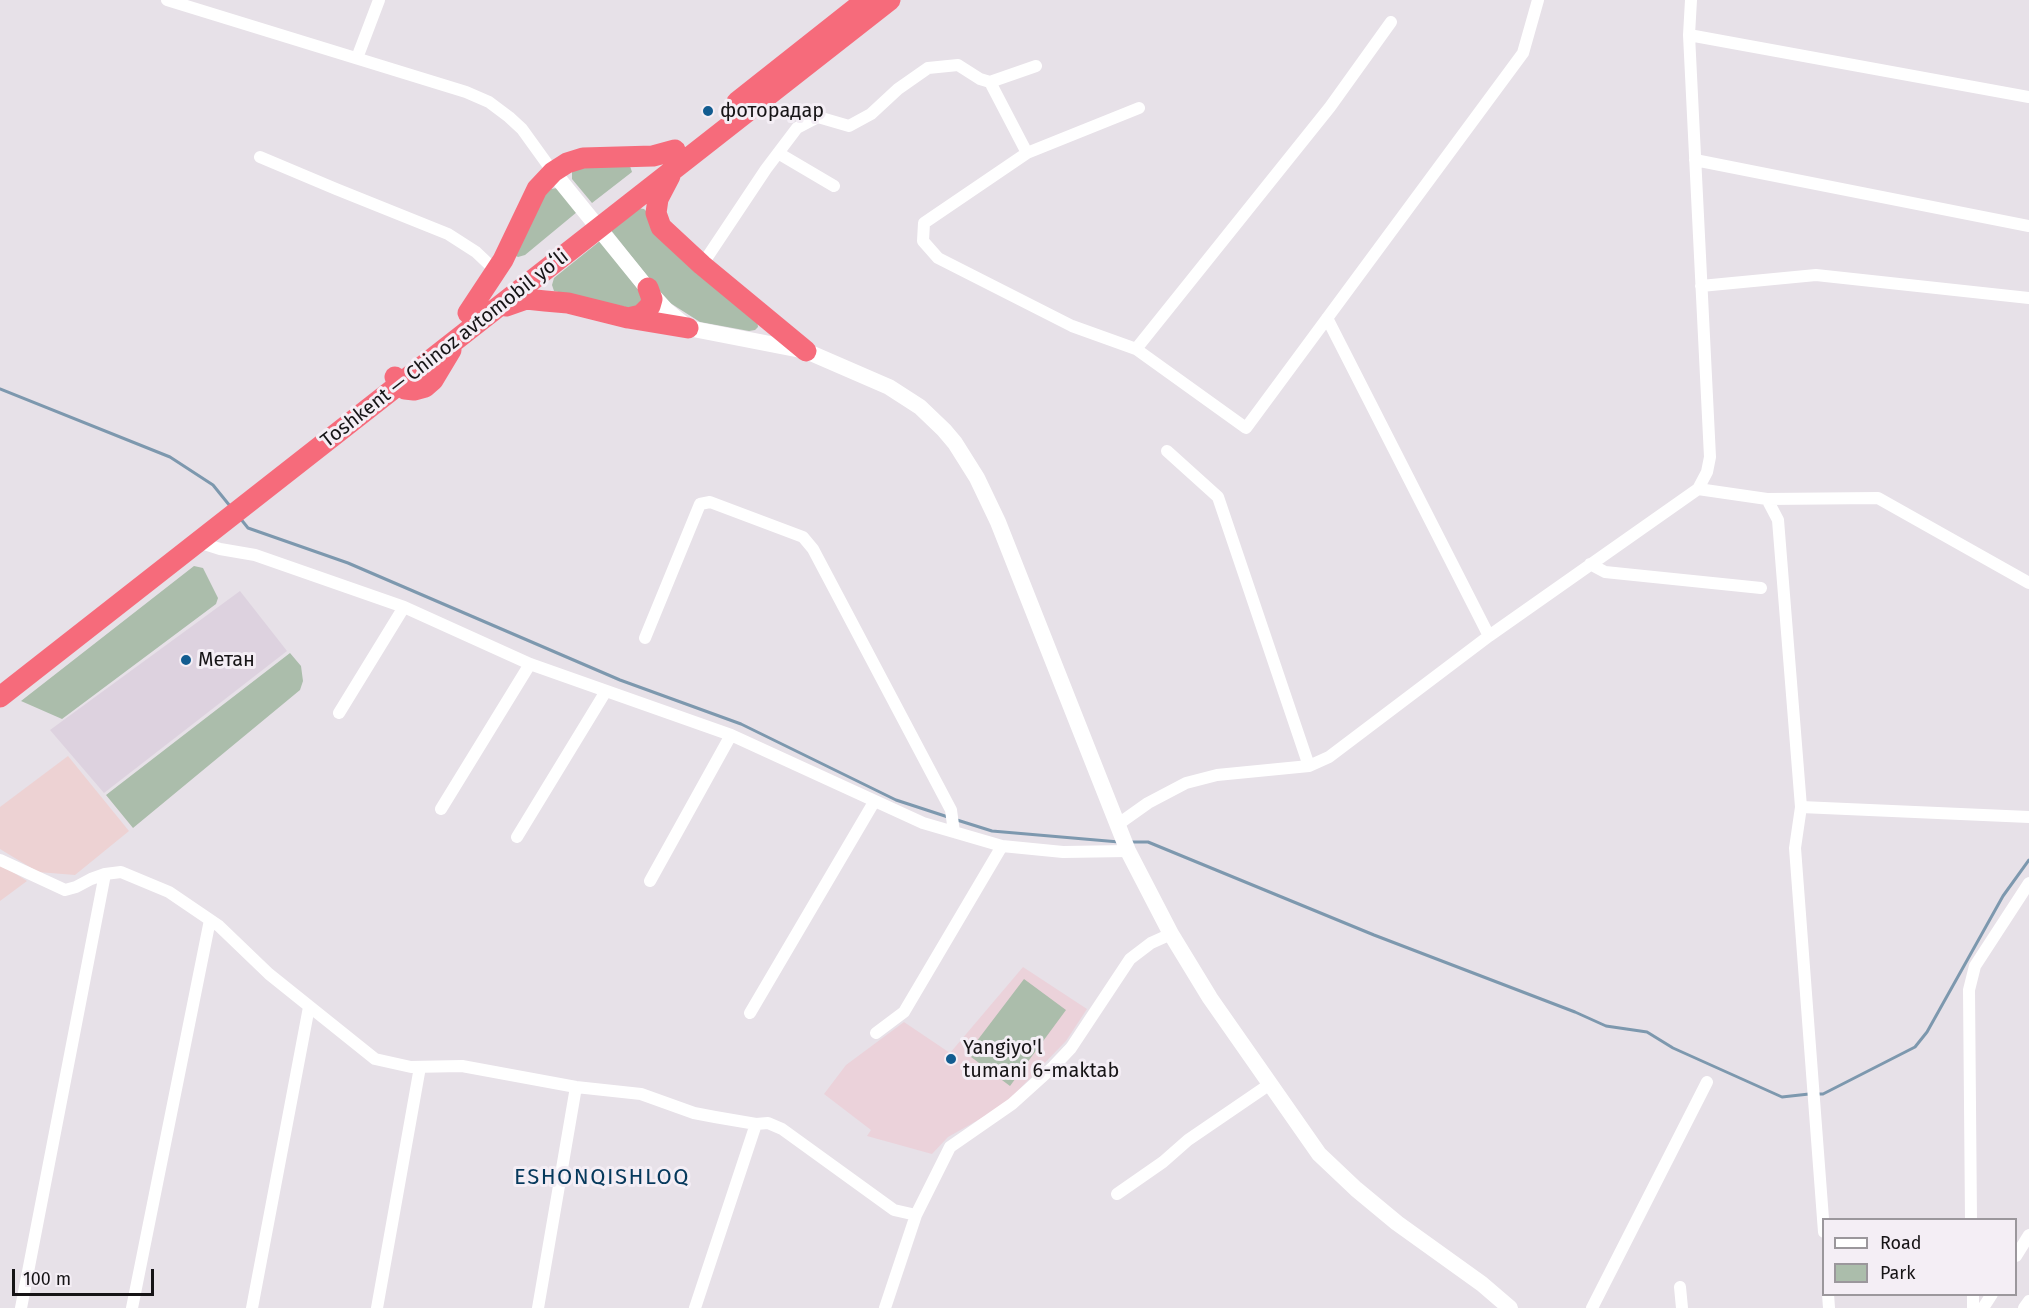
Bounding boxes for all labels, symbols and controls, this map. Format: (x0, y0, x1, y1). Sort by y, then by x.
place label: фоторадар (720, 99, 824, 123)
marker: фоторадар (701, 104, 715, 118)
street label: Toshkent — Chinoz avtomobil yoʻli (316, 245, 574, 453)
place label: Метан (198, 648, 255, 672)
marker: Метан (179, 653, 193, 667)
place label: Yangiyo'l tumani 6-maktab (963, 1036, 1119, 1083)
marker: Yangiyo'l tumani 6-maktab (944, 1052, 958, 1066)
district label: ESHONQISHLOQ (514, 1165, 690, 1191)
legend (1822, 1218, 2017, 1296)
text: Road (1880, 1232, 1922, 1254)
scale bar (15, 1257, 158, 1295)
text: Park (1880, 1262, 1915, 1284)
text: 100 m (23, 1268, 71, 1290)

